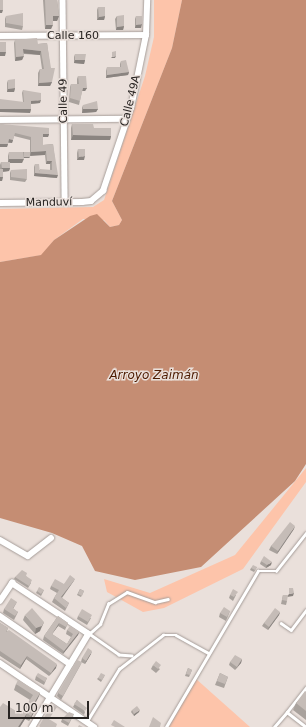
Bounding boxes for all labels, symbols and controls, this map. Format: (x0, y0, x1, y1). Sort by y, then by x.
street label: Calle 160 (47, 29, 99, 43)
street label: Calle 49A (118, 74, 144, 128)
street label: Calle 49 (57, 78, 71, 124)
street label: Manduví (26, 196, 72, 210)
water label: Arroyo Zaimán (109, 369, 199, 383)
scale bar (10, 693, 91, 719)
text: 100 m (15, 701, 53, 715)

